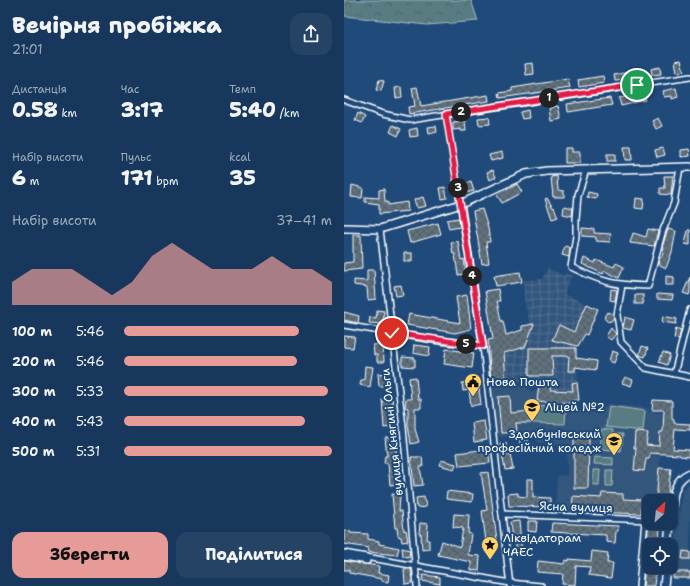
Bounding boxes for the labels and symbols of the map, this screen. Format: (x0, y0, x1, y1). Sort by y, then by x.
pin (620, 68, 654, 102)
pin: 1 (539, 88, 559, 108)
pin: 2 (451, 102, 471, 122)
pin: 3 (448, 178, 468, 198)
pin: 4 (462, 266, 482, 286)
pin (375, 316, 409, 350)
pin: 5 (456, 334, 476, 354)
street label: вулиця Княгині Ольги (377, 367, 407, 497)
public building icon: Нова Пошта (463, 372, 483, 397)
place label: Нова Пошта (486, 374, 559, 390)
school or university icon: Ліцей №2 (522, 397, 542, 422)
place label: Ліцей №2 (545, 399, 605, 415)
place label: Здолбунівський професійний коледж (478, 426, 601, 456)
school or university icon: Здолбунівський професійний коледж (604, 431, 624, 456)
north arrow (642, 494, 678, 530)
street label: Ясна вулиця (539, 498, 613, 516)
place label: Ліквідаторам ЧАЕС (503, 530, 581, 560)
place icon: Ліквідаторам ЧАЕС (480, 535, 500, 560)

